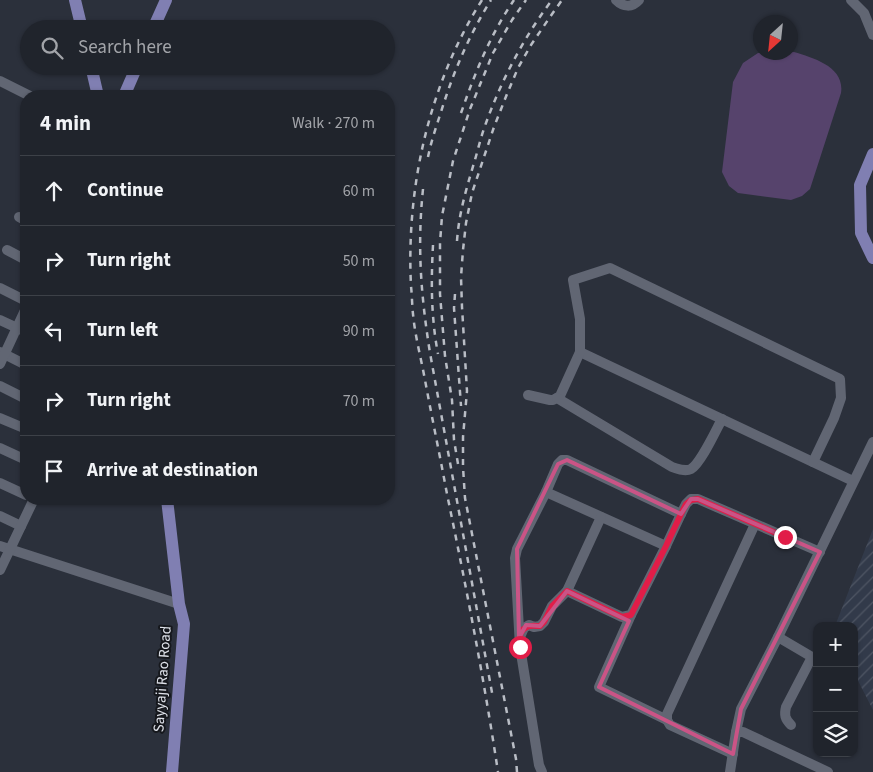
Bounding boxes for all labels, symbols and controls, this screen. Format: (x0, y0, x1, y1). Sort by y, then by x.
north arrow (753, 15, 798, 60)
search box (20, 20, 395, 75)
icon: search (38, 34, 66, 62)
text: Search here (78, 34, 172, 61)
text: 4 min (40, 108, 91, 138)
text: Walk · 270 m (292, 112, 375, 134)
icon: ahead (40, 177, 68, 205)
text: Continue (87, 177, 164, 204)
text: 60 m (343, 180, 375, 202)
icon: right (40, 247, 68, 275)
text: Turn right (87, 247, 171, 274)
text: 50 m (343, 250, 375, 272)
icon: left (40, 317, 68, 345)
text: Turn left (87, 317, 158, 344)
text: 90 m (343, 320, 375, 342)
icon: right (40, 387, 68, 415)
text: Turn right (87, 387, 171, 414)
text: 70 m (343, 390, 375, 412)
icon: arrive (40, 457, 68, 485)
text: Arrive at destination (87, 457, 258, 484)
route end (774, 526, 797, 549)
map controls (813, 622, 858, 757)
button: + (813, 622, 858, 667)
street label: Sayyaji Rao Road (148, 625, 177, 733)
route start (509, 636, 532, 659)
button: − (813, 667, 858, 712)
button: layers (813, 712, 858, 757)

